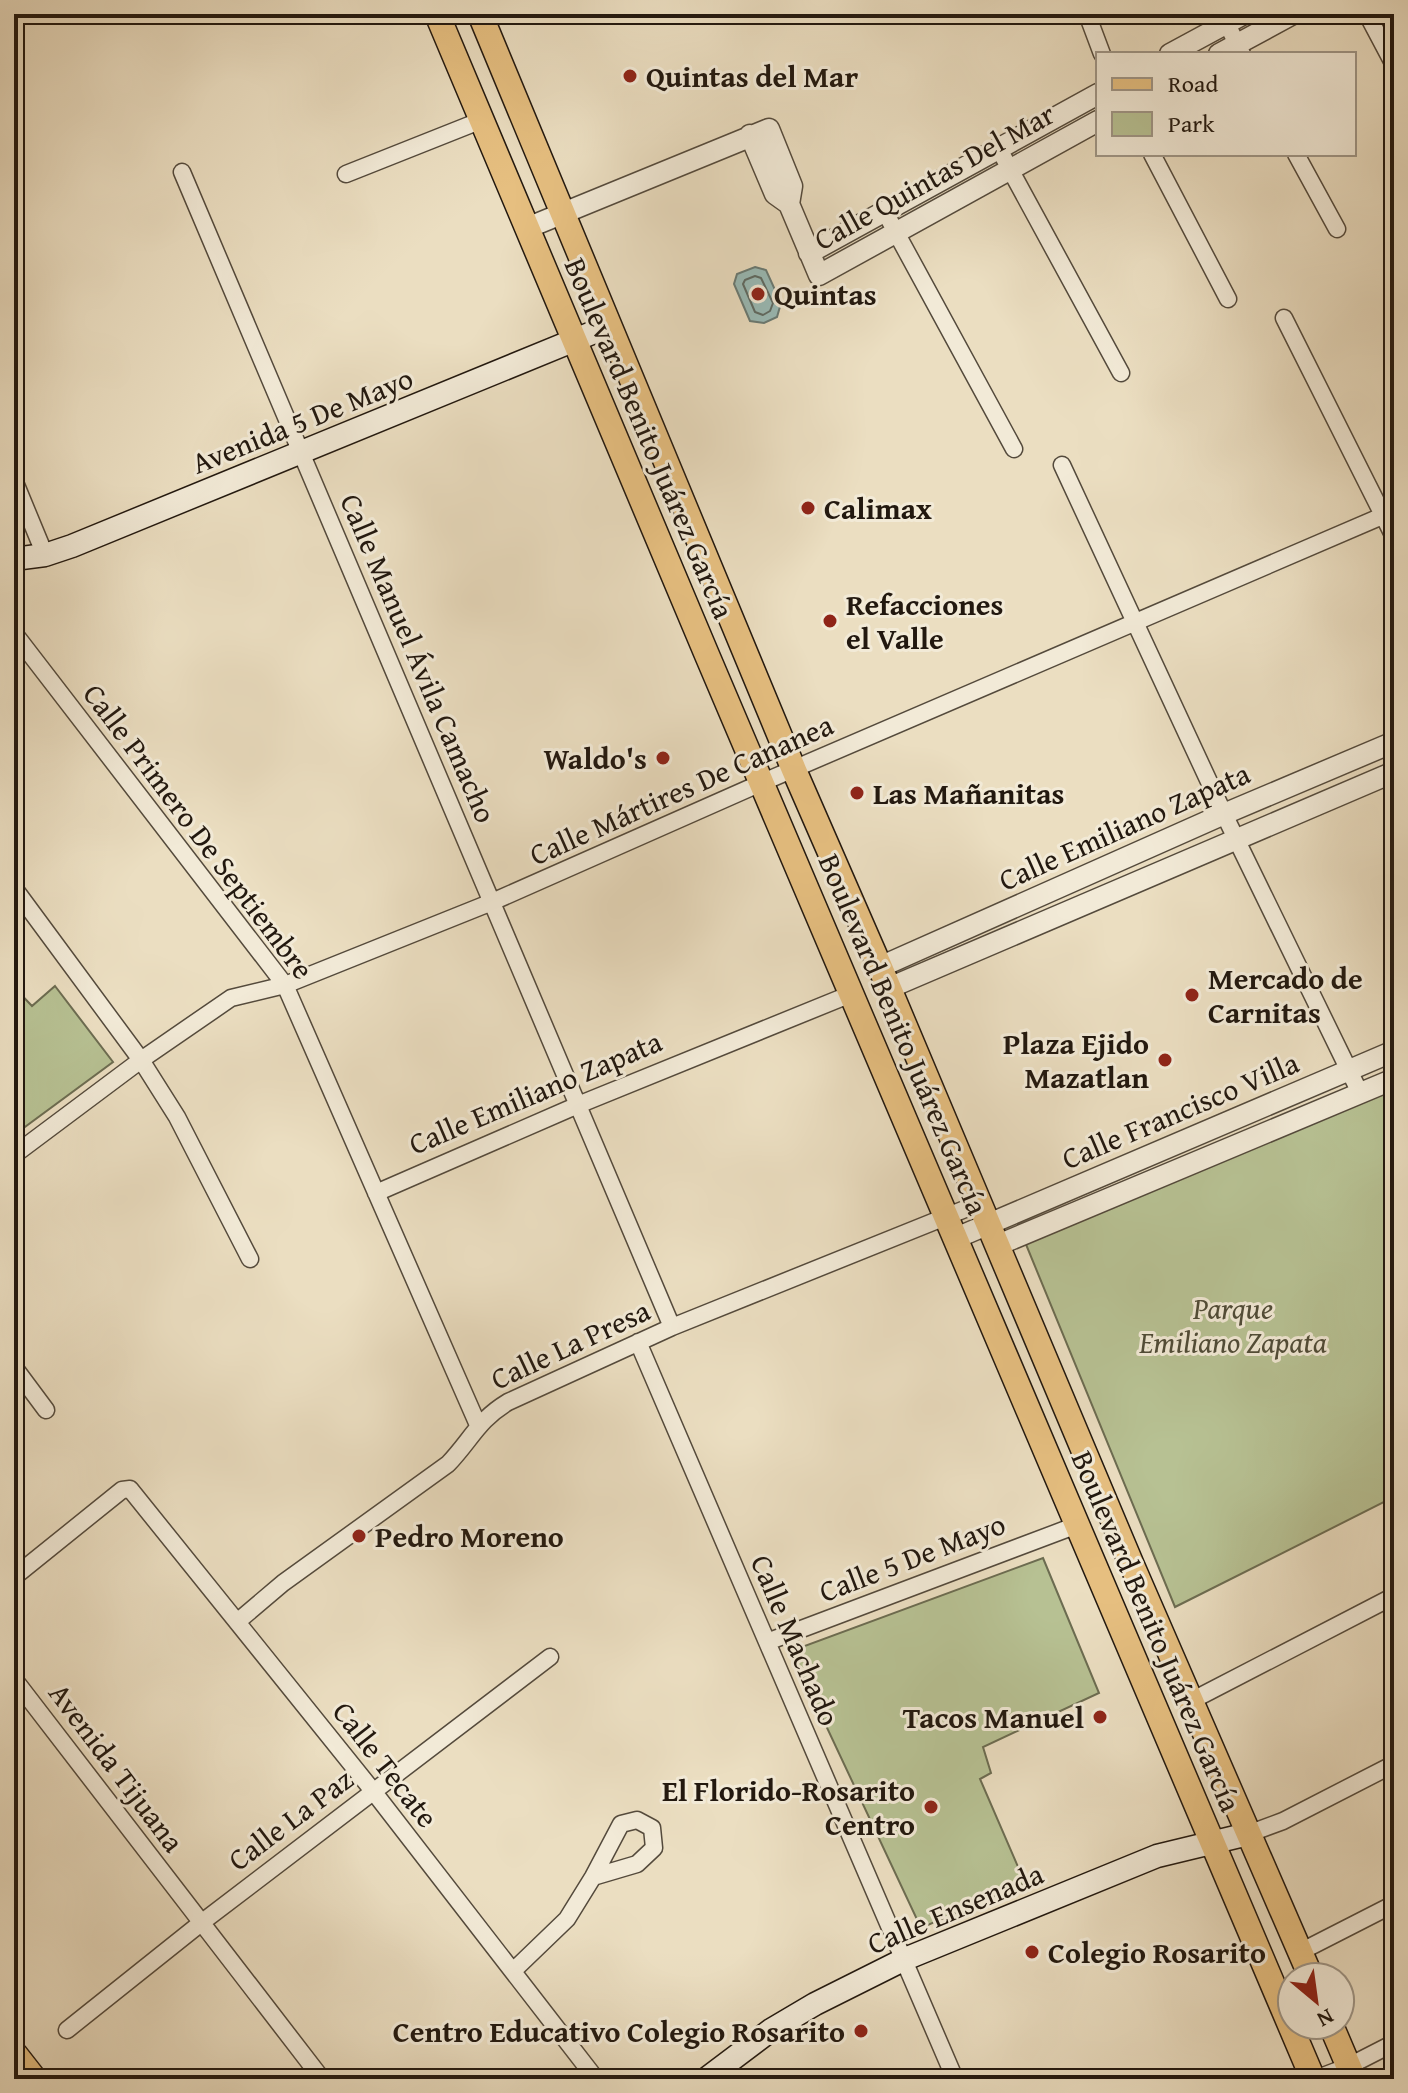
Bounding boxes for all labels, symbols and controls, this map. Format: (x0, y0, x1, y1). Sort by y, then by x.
legend (1096, 52, 1356, 156)
place label: Quintas del Mar (646, 54, 858, 98)
text: Road (1168, 66, 1218, 101)
marker: Quintas del Mar (621, 67, 639, 85)
street label: Calle Quintas Del Mar (805, 91, 1063, 261)
text: Park (1168, 106, 1215, 141)
street label: Boulevard Benito Juárez García (554, 251, 746, 625)
place label: Quintas (774, 272, 877, 316)
marker: Quintas (749, 285, 767, 303)
street label: Avenida 5 De Mayo (185, 355, 419, 485)
place label: Calimax (824, 486, 932, 530)
street label: Calle Manuel Ávila Camacho (330, 487, 508, 829)
marker: Calimax (799, 499, 817, 517)
place label: Refacciones el Valle (846, 582, 1004, 660)
marker: Refacciones el Valle (821, 612, 839, 630)
street label: Calle Primero De Septiembre (73, 674, 325, 988)
street label: Calle Mártires De Cananea (522, 702, 840, 876)
place label: Waldo's (544, 736, 647, 780)
marker: Waldo's (654, 749, 672, 767)
street label: Calle Emiliano Zapata (991, 751, 1257, 901)
place label: Las Mañanitas (873, 771, 1064, 815)
marker: Las Mañanitas (848, 784, 866, 802)
street label: Boulevard Benito Juárez García (808, 847, 1000, 1221)
place label: Mercado de Carnitas (1208, 956, 1363, 1034)
marker: Mercado de Carnitas (1183, 986, 1201, 1004)
street label: Calle Emiliano Zapata (402, 1019, 668, 1165)
place label: Plaza Ejido Mazatlan (1003, 1021, 1149, 1099)
street label: Calle Francisco Villa (1055, 1040, 1305, 1180)
marker: Plaza Ejido Mazatlan (1156, 1051, 1174, 1069)
park label: Parque Emiliano Zapata (1138, 1286, 1327, 1364)
street label: Calle La Presa (483, 1288, 657, 1400)
street label: Boulevard Benito Juárez García (1061, 1444, 1253, 1818)
street label: Calle 5 De Mayo (812, 1501, 1012, 1613)
place label: Pedro Moreno (375, 1514, 564, 1558)
marker: Pedro Moreno (350, 1527, 368, 1545)
street label: Calle Machado (740, 1548, 852, 1732)
street label: Avenida Tijuana (39, 1673, 195, 1861)
street label: Calle Tecate (323, 1691, 449, 1837)
place label: Tacos Manuel (903, 1695, 1084, 1739)
marker: Tacos Manuel (1091, 1708, 1109, 1726)
street label: Calle La Paz (218, 1757, 362, 1881)
place label: El Florido-Rosarito Centro (662, 1768, 915, 1846)
marker: El Florido-Rosarito Centro (922, 1798, 940, 1816)
street label: Calle Ensenada (860, 1851, 1050, 1965)
place label: Colegio Rosarito (1048, 1930, 1266, 1974)
marker: Colegio Rosarito (1023, 1943, 1041, 1961)
north arrow (1276, 1961, 1356, 2041)
text: N (1311, 2001, 1340, 2036)
place label: Centro Educativo Colegio Rosarito (393, 2009, 845, 2053)
marker: Centro Educativo Colegio Rosarito (852, 2022, 870, 2040)

